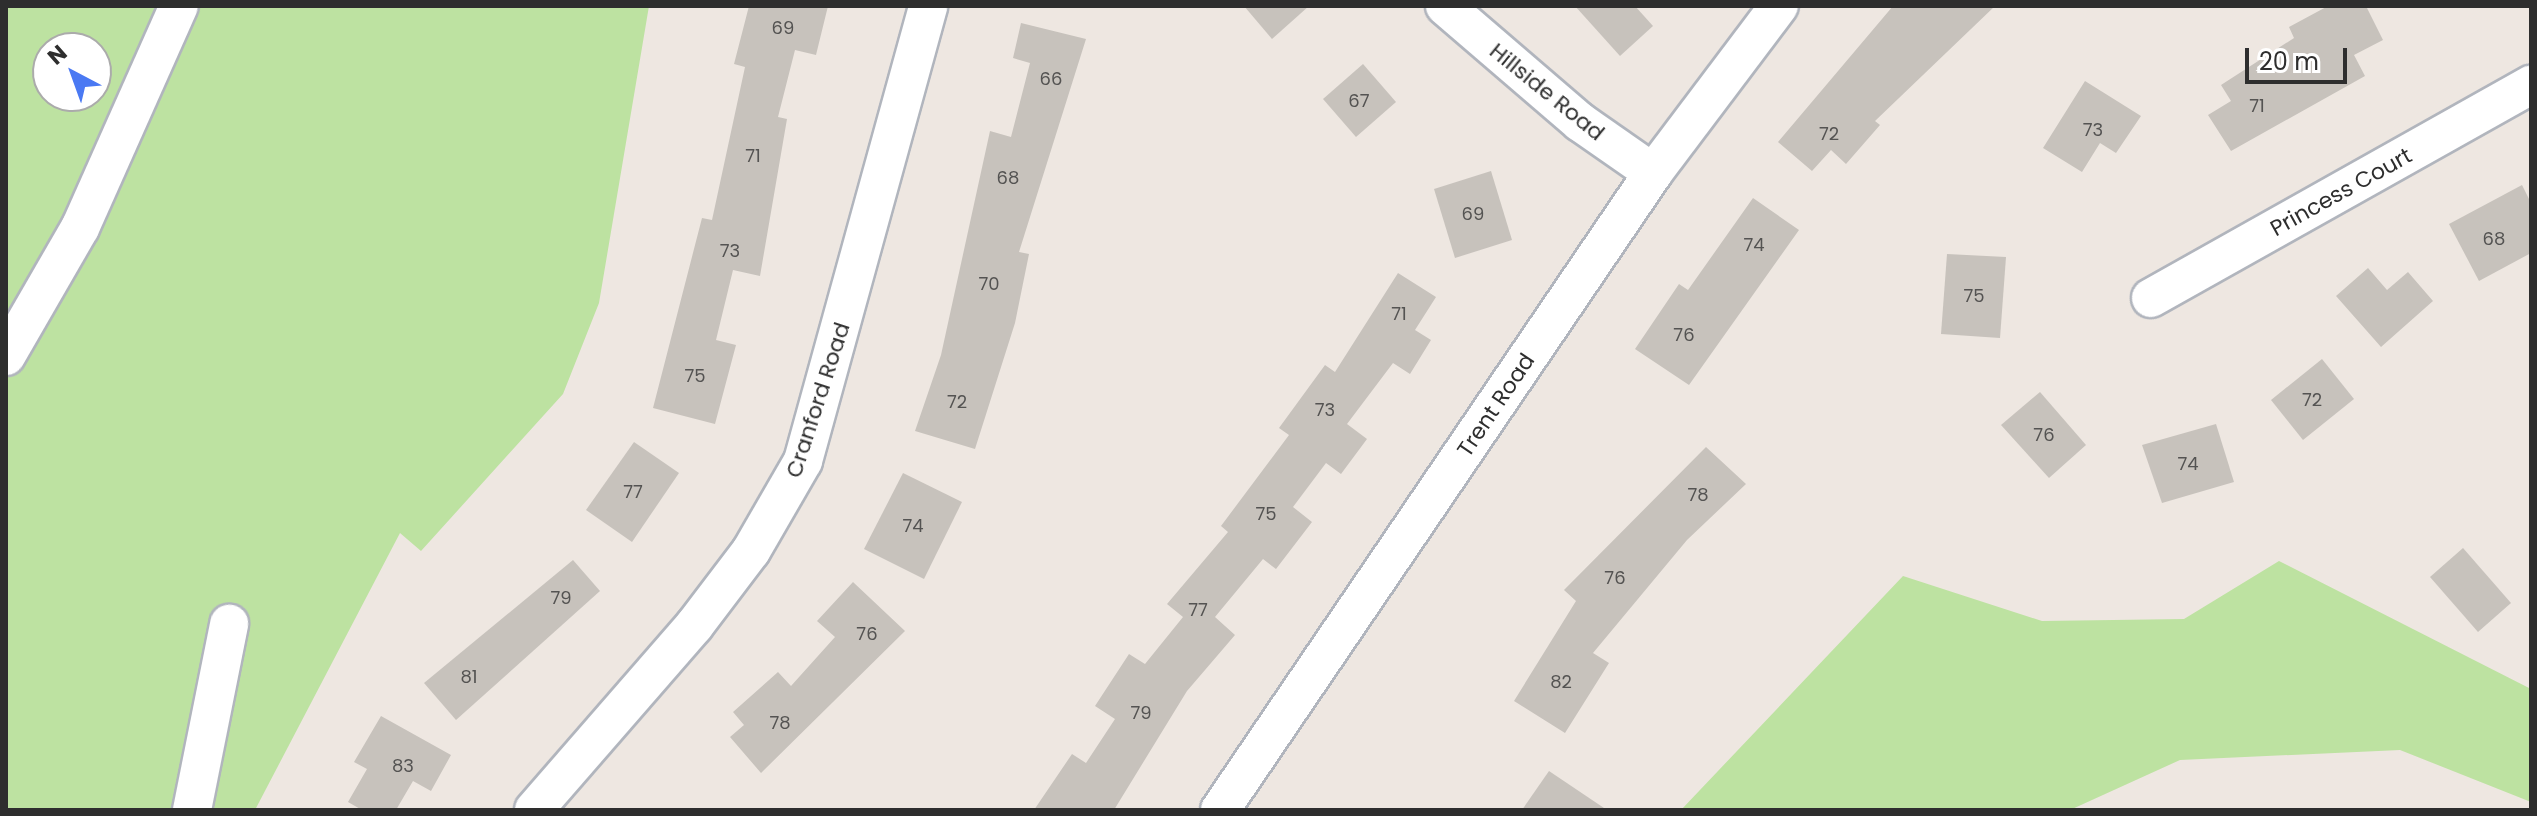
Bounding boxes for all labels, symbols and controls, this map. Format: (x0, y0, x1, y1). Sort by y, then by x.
house number: 69 (772, 17, 794, 39)
north arrow (32, 32, 112, 112)
scale bar (2249, 32, 2351, 82)
text: N (41, 38, 74, 72)
street label: Hillside Road (1484, 38, 1610, 146)
text: 20 m (2259, 45, 2319, 78)
house number: 66 (1040, 68, 1062, 90)
house number: 67 (1348, 90, 1370, 112)
house number: 71 (2249, 95, 2265, 117)
house number: 73 (2083, 119, 2103, 141)
house number: 72 (1819, 123, 1839, 145)
street label: Princess Court (2266, 142, 2416, 242)
house number: 71 (745, 145, 761, 167)
house number: 68 (997, 167, 1019, 189)
house number: 69 (1462, 203, 1484, 225)
house number: 68 (2483, 228, 2505, 250)
house number: 74 (1743, 234, 1765, 256)
house number: 73 (720, 240, 740, 262)
house number: 70 (978, 273, 1000, 295)
house number: 75 (1963, 285, 1985, 307)
house number: 71 (1391, 303, 1407, 325)
street label: Cranford Road (780, 319, 856, 481)
house number: 76 (1673, 324, 1695, 346)
street label: Trent Road (1452, 348, 1540, 462)
house number: 75 (684, 365, 706, 387)
house number: 72 (2302, 389, 2322, 411)
house number: 72 (947, 391, 967, 413)
house number: 73 (1315, 399, 1335, 421)
house number: 76 (2033, 424, 2055, 446)
house number: 74 (2177, 453, 2199, 475)
house number: 77 (623, 481, 643, 503)
house number: 78 (1687, 484, 1709, 506)
house number: 75 (1255, 503, 1277, 525)
house number: 74 (902, 515, 924, 537)
house number: 76 (1604, 567, 1626, 589)
house number: 79 (550, 587, 572, 609)
house number: 77 (1188, 599, 1208, 621)
house number: 76 (856, 623, 878, 645)
house number: 81 (460, 666, 478, 688)
house number: 82 (1550, 671, 1572, 693)
house number: 79 (1130, 702, 1152, 724)
house number: 78 (769, 712, 791, 734)
house number: 83 (392, 755, 414, 777)

